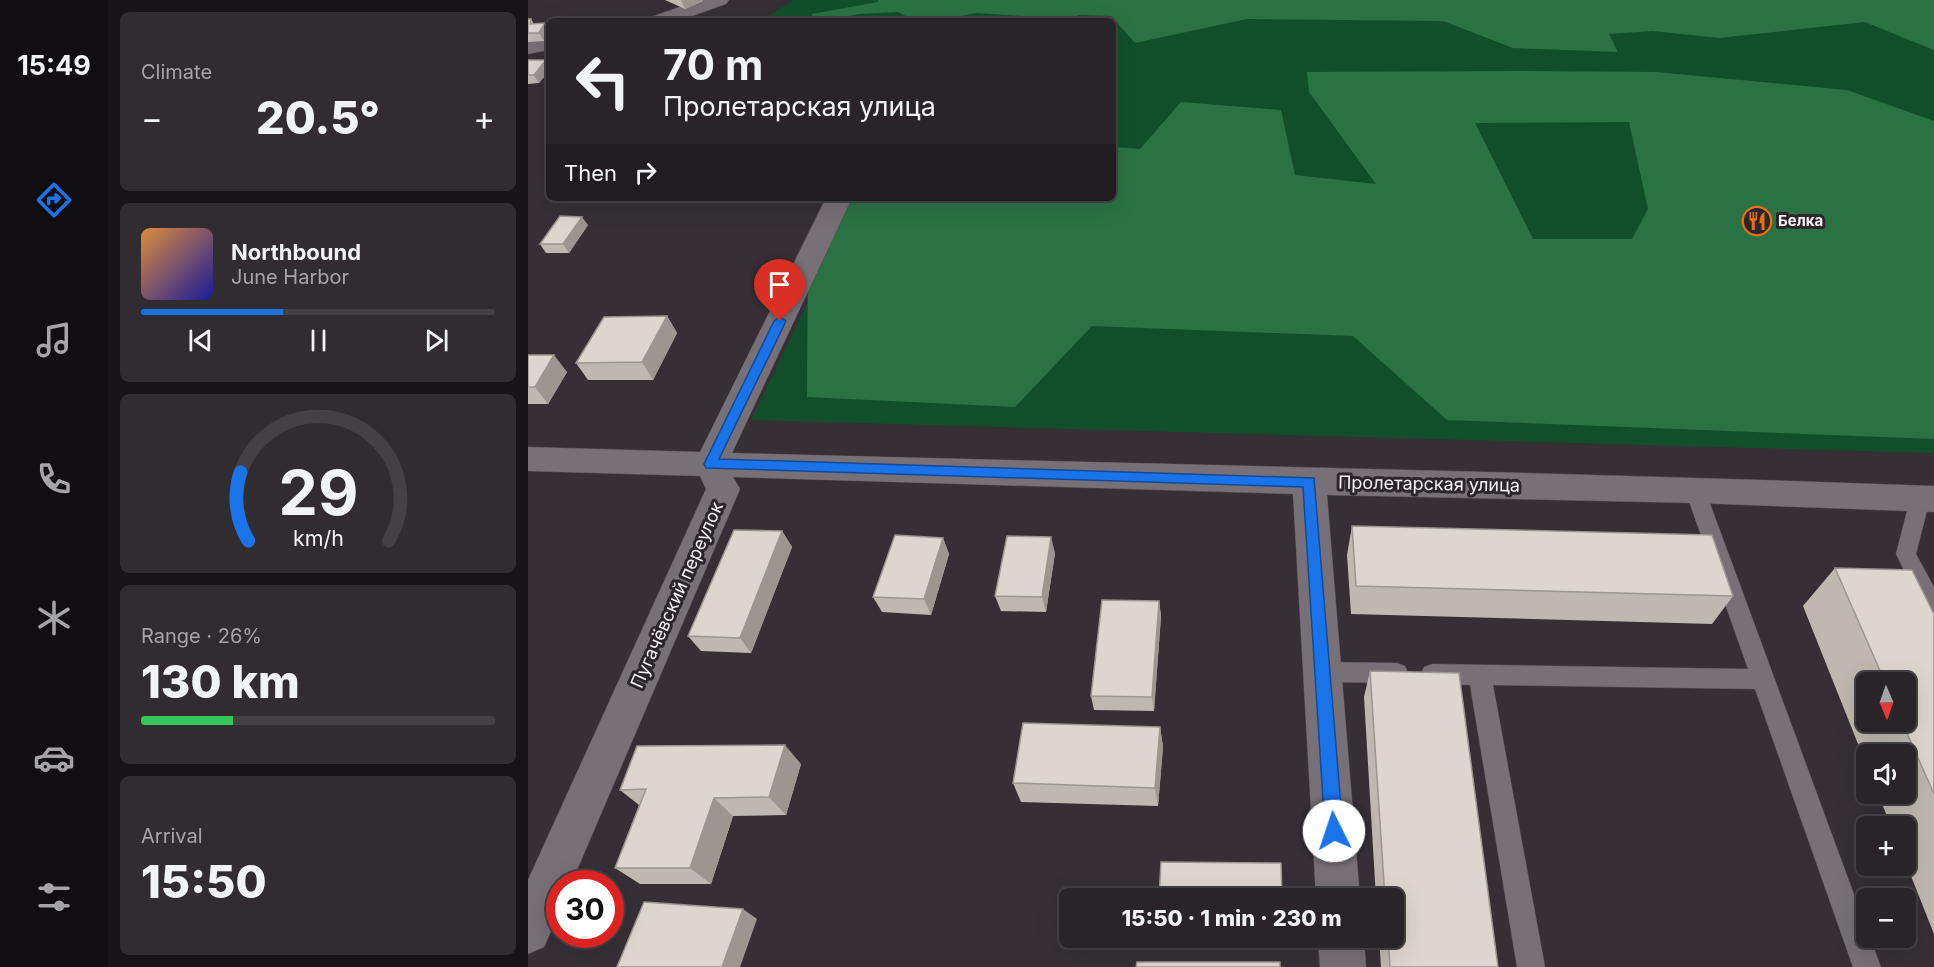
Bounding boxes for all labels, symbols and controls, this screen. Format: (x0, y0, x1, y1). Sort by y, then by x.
text: 70 m (663, 39, 763, 90)
icon: left (564, 42, 642, 120)
text: 15:49 (17, 49, 91, 82)
text: Climate (141, 60, 212, 84)
text: 20.5° (256, 90, 380, 145)
text: Пролетарская улица (663, 90, 936, 123)
text: − (141, 98, 163, 138)
text: + (473, 98, 495, 138)
icon: right (629, 156, 662, 189)
text: Then (564, 160, 617, 186)
icon: directions (33, 179, 75, 221)
restaurant icon: Белка (1741, 205, 1773, 237)
place label: Белка (1778, 211, 1823, 230)
text: Northbound (231, 239, 361, 265)
pin (754, 259, 805, 321)
text: June Harbor (231, 265, 349, 289)
icon: arrive (763, 268, 796, 301)
icon: music (33, 319, 75, 361)
icon: previous (184, 324, 217, 357)
icon: pause (302, 324, 335, 357)
icon: next (420, 324, 453, 357)
text: 29 (278, 455, 358, 530)
icon: phone (33, 458, 75, 500)
street label: Пролетарская улица (1338, 471, 1520, 496)
street label: Пугачёвский переулок (626, 498, 727, 691)
text: km/h (293, 525, 343, 551)
icon: climate (33, 597, 75, 639)
text: Range · 26% (141, 624, 262, 648)
text: 130 km (141, 654, 300, 709)
north arrow (1856, 672, 1916, 732)
map controls (1856, 672, 1916, 948)
icon: car (33, 737, 75, 779)
button: sound (1856, 744, 1916, 804)
position arrow (1302, 799, 1366, 863)
button: + (1856, 816, 1916, 876)
text: Arrival (141, 824, 203, 848)
text: 15:50 (141, 854, 267, 909)
speed limit sign: 30 (546, 870, 624, 948)
icon: filters (33, 876, 75, 918)
button: − (1856, 888, 1916, 948)
text: 15:50 · 1 min · 230 m (1121, 905, 1342, 931)

